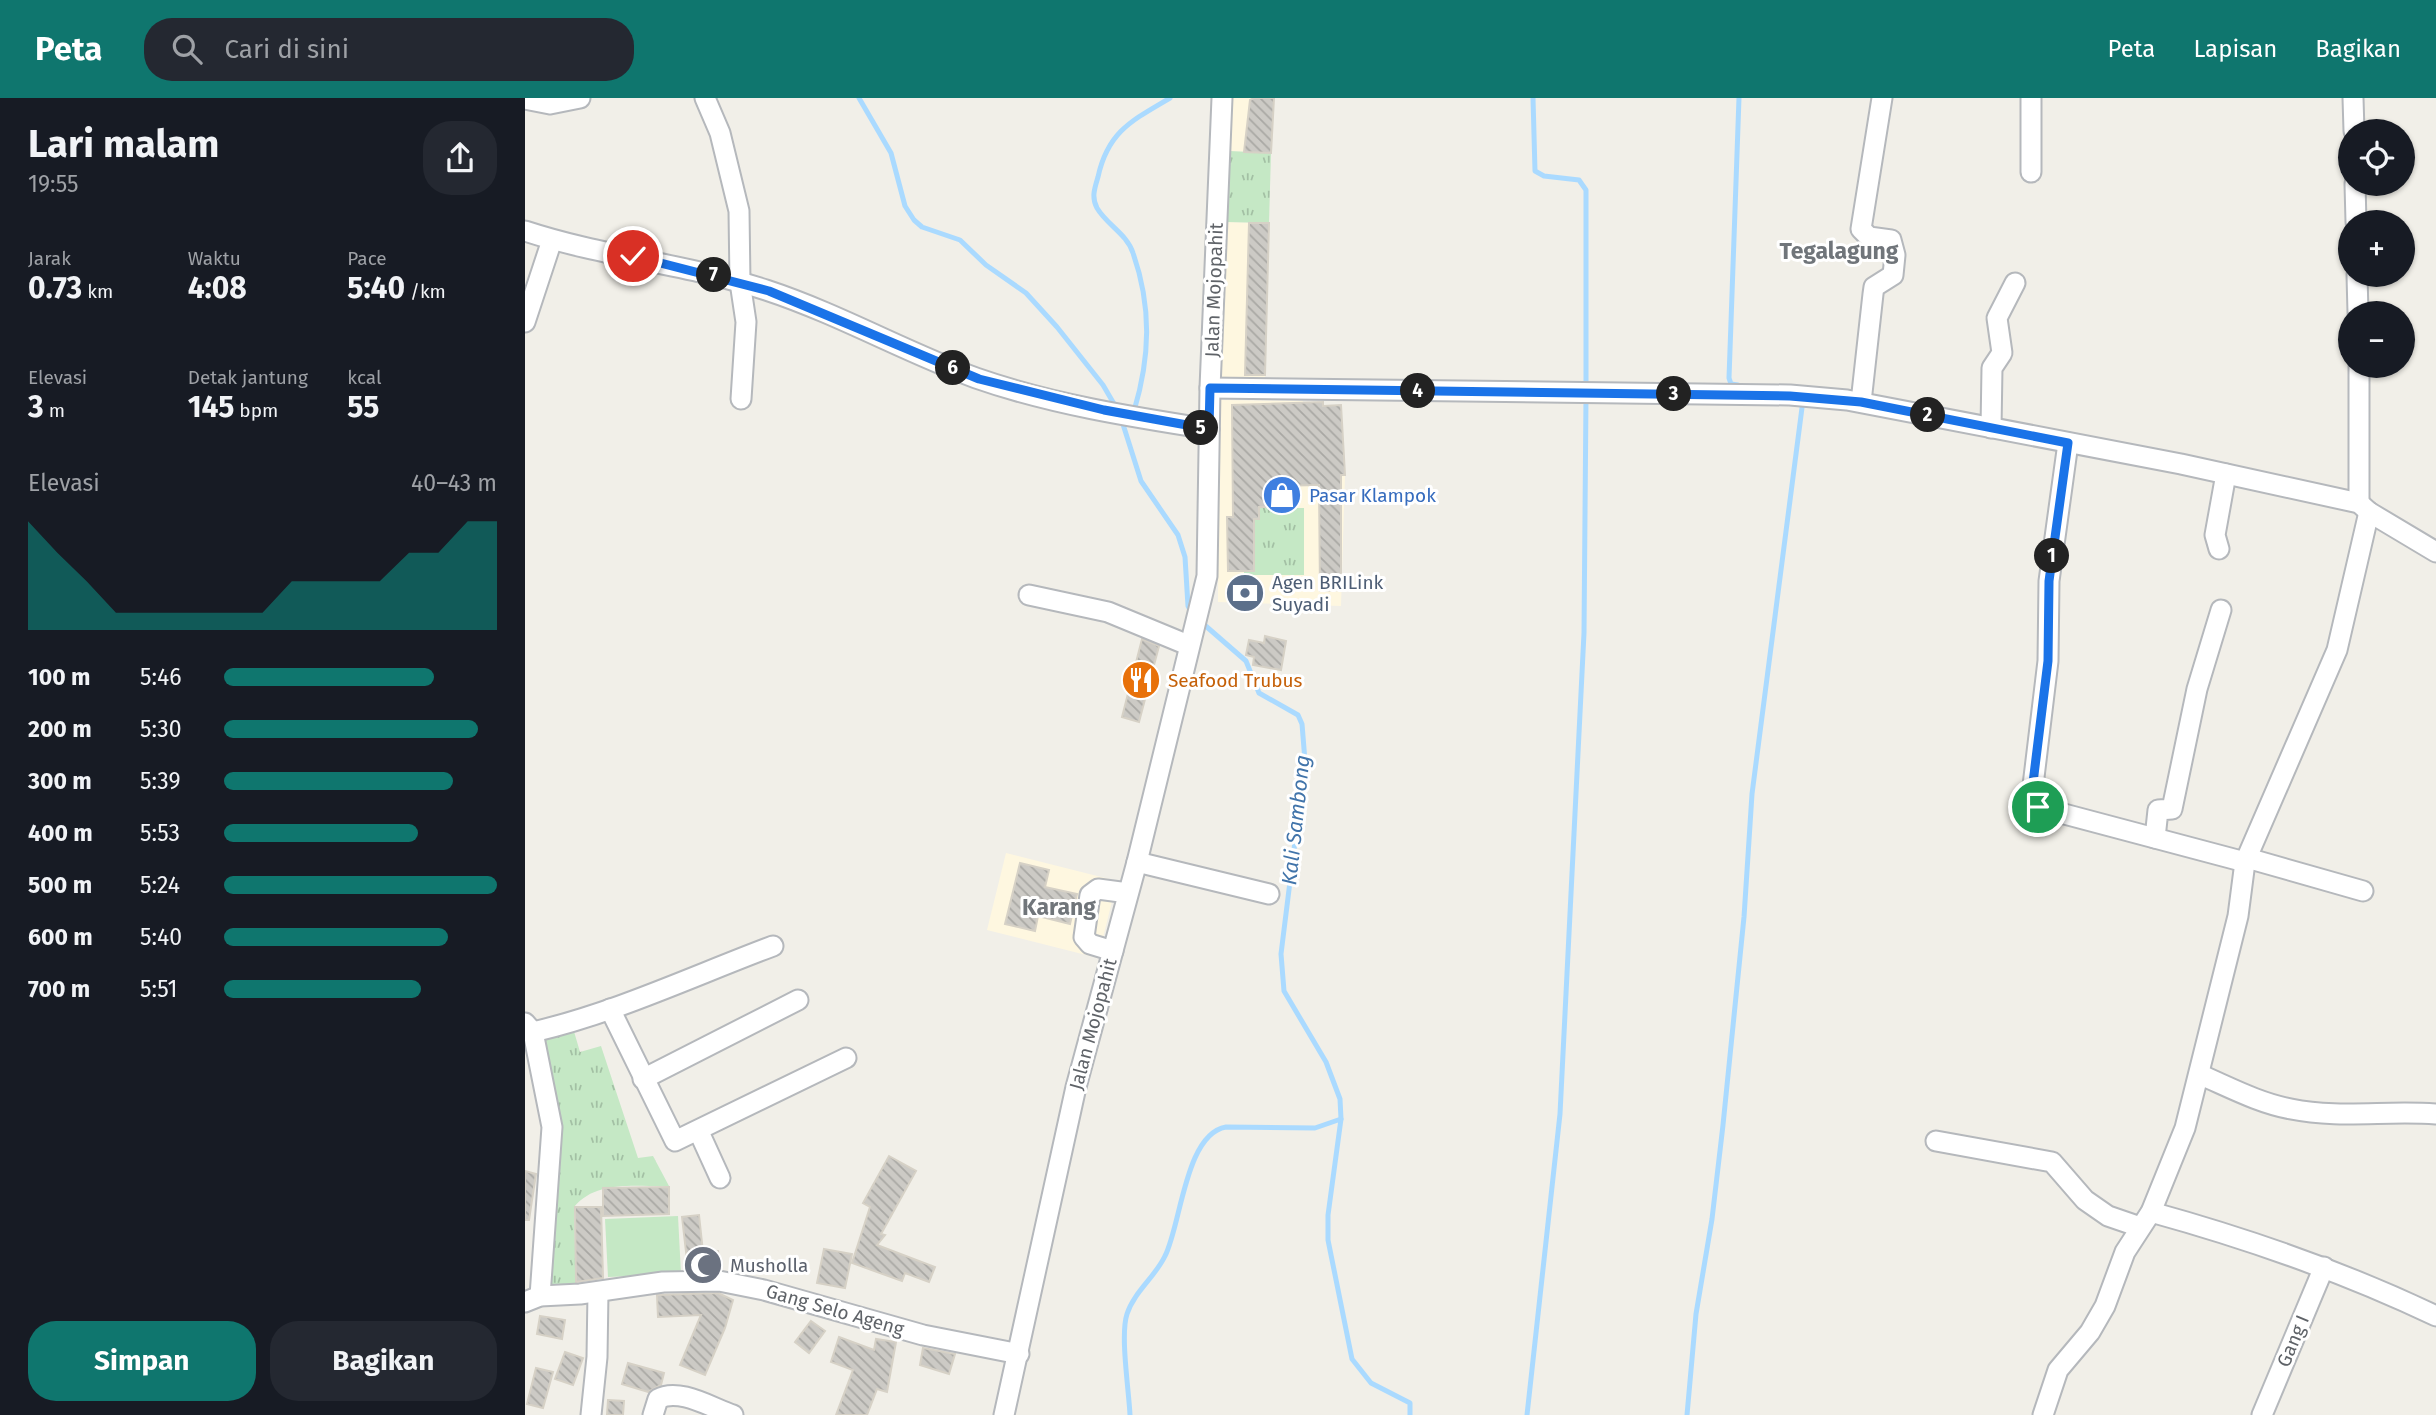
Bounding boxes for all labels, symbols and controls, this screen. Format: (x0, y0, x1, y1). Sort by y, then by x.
search box (144, 18, 634, 81)
text: Peta (35, 29, 102, 69)
icon: search (168, 30, 206, 68)
text: Cari di sini (224, 34, 349, 65)
text: Peta (2108, 35, 2155, 63)
text: Lapisan (2193, 35, 2277, 63)
text: Bagikan (2315, 35, 2401, 63)
map controls (2338, 119, 2415, 378)
button: locate (2338, 119, 2415, 196)
text: Lari malam (28, 121, 219, 167)
button: share (423, 121, 497, 195)
text: 19:55 (28, 170, 79, 198)
button: + (2338, 210, 2415, 287)
street label: Jalan Mojopahit (1200, 222, 1228, 358)
pin (603, 226, 663, 286)
icon: check (614, 237, 652, 275)
district label: Tegalagung (1779, 237, 1899, 265)
text: Jarak (28, 247, 71, 270)
text: Waktu (188, 247, 241, 270)
text: Pace (347, 247, 387, 270)
pin: 7 (697, 258, 731, 292)
text: 7 (709, 263, 718, 286)
text: 0.73 (28, 270, 82, 306)
text: 4:08 (188, 270, 247, 306)
text: 5:40 (347, 270, 405, 306)
text: km (82, 280, 113, 303)
text: /km (405, 280, 446, 303)
button: − (2338, 301, 2415, 378)
pin: 6 (935, 350, 971, 386)
text: 6 (947, 356, 958, 379)
text: Elevasi (28, 366, 87, 389)
text: Detak jantung (188, 366, 308, 389)
text: kcal (347, 366, 382, 389)
pin: 4 (1401, 374, 1435, 408)
pin: 3 (1657, 376, 1691, 412)
text: 4 (1412, 379, 1423, 402)
text: 3 (1669, 382, 1678, 405)
text: 3 (28, 389, 44, 425)
text: 145 (188, 389, 234, 425)
text: 55 (347, 389, 379, 425)
pin: 2 (1911, 398, 1945, 432)
text: m (44, 399, 65, 422)
text: bpm (234, 399, 278, 422)
text: 2 (1923, 403, 1932, 426)
pin: 5 (1183, 410, 1219, 446)
text: 5 (1195, 416, 1206, 439)
text: Elevasi (28, 469, 100, 497)
text: 40–43 m (411, 469, 497, 497)
shop icon: Pasar Klampok (1261, 474, 1303, 516)
place label: Pasar Klampok (1309, 484, 1436, 507)
pin: 1 (2035, 538, 2069, 574)
text: 1 (2047, 544, 2056, 567)
place label: Agen BRILink Suyadi (1272, 571, 1384, 616)
bank icon: Agen BRILink Suyadi (1224, 572, 1266, 614)
restaurant icon: Seafood Trubus (1120, 659, 1162, 701)
text: 100 m (28, 663, 90, 691)
text: 5:46 (140, 663, 181, 691)
place label: Seafood Trubus (1168, 669, 1303, 692)
text: 200 m (28, 715, 92, 743)
text: 5:30 (140, 715, 182, 743)
water label: Kali Sambong (1276, 754, 1316, 886)
text: 300 m (28, 767, 92, 795)
text: 5:39 (140, 767, 181, 795)
pin (2008, 777, 2068, 837)
icon: arrive (2019, 788, 2057, 826)
text: 400 m (28, 819, 93, 847)
text: 5:53 (140, 819, 180, 847)
text: 500 m (28, 871, 92, 899)
text: 5:24 (140, 871, 180, 899)
district label: Karang (1022, 893, 1096, 921)
text: 600 m (28, 923, 93, 951)
text: 5:40 (140, 923, 182, 951)
street label: Jalan Mojopahit (1064, 956, 1122, 1092)
text: 700 m (28, 975, 90, 1003)
text: 5:51 (140, 975, 177, 1003)
mosque icon: Musholla (682, 1244, 724, 1286)
place label: Musholla (730, 1254, 808, 1277)
street label: Gang Selo Ageng (763, 1279, 907, 1341)
street label: Gang I (2272, 1312, 2314, 1370)
button: Simpan (28, 1321, 256, 1401)
button: Bagikan (270, 1321, 497, 1401)

